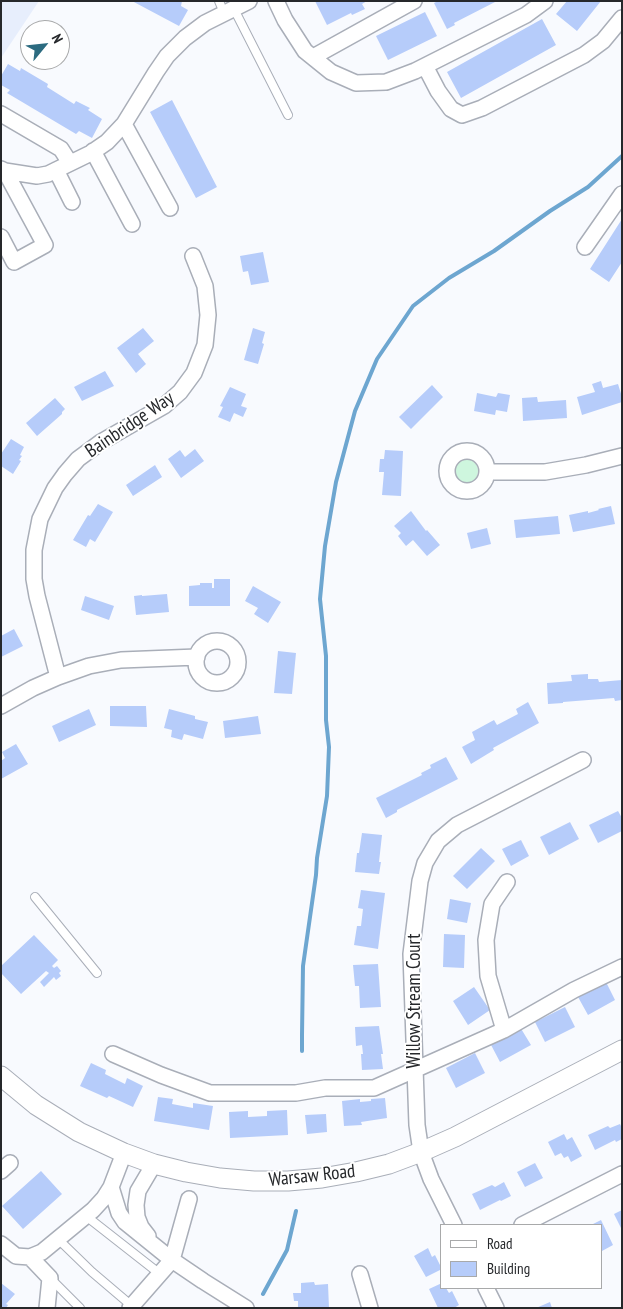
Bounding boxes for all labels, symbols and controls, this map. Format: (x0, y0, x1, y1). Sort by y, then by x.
north arrow (20, 20, 70, 70)
text: N (48, 31, 67, 46)
street label: Bainbridge Way (81, 387, 179, 463)
street label: Willow Stream Court (404, 934, 426, 1068)
street label: Warsaw Road (268, 1160, 356, 1192)
legend (440, 1224, 603, 1289)
text: Road (487, 1234, 513, 1253)
text: Building (487, 1259, 530, 1278)

